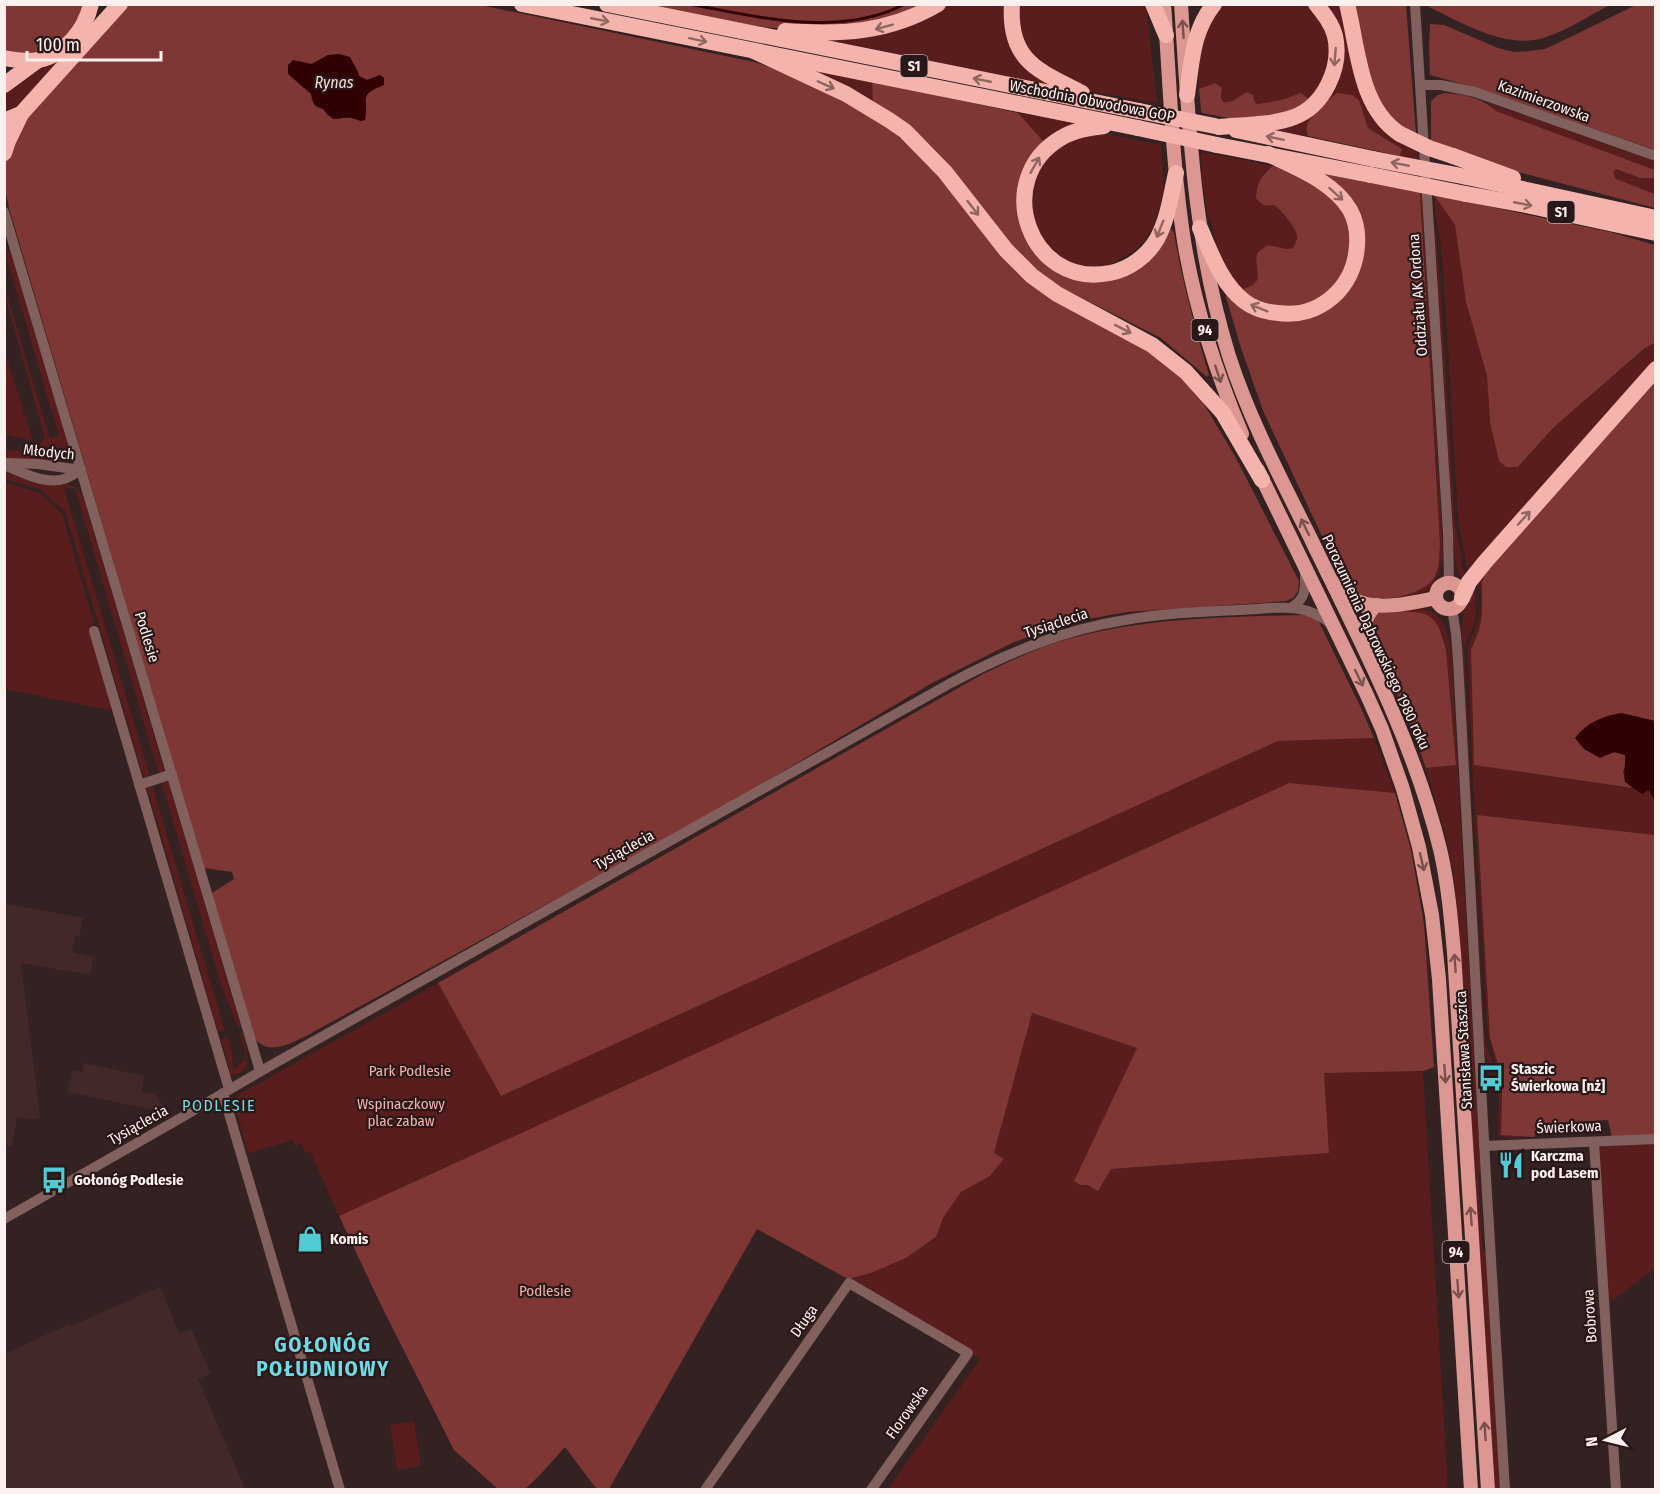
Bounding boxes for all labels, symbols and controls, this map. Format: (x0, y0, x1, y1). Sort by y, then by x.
one-way arrow (590, 15, 609, 26)
one-way arrow (1177, 19, 1188, 39)
one-way arrow (875, 21, 894, 33)
scale bar (27, 24, 160, 62)
text: 100 m (36, 34, 80, 56)
one-way arrow (688, 35, 708, 46)
one-way arrow (1330, 47, 1341, 67)
road number: S1 (900, 55, 928, 77)
water label: Rynas (314, 73, 354, 92)
one-way arrow (973, 74, 992, 85)
street label: Wschodnia Obwodowa GOP (1008, 76, 1176, 126)
street label: Kazimierzowska (1495, 76, 1593, 126)
one-way arrow (817, 80, 835, 91)
one-way arrow (1266, 132, 1285, 143)
one-way arrow (1029, 157, 1041, 174)
one-way arrow (1390, 158, 1410, 169)
one-way arrow (1328, 187, 1343, 201)
one-way arrow (1513, 199, 1533, 210)
one-way arrow (967, 200, 980, 216)
road number: S1 (1548, 201, 1574, 223)
one-way arrow (1154, 220, 1165, 238)
street label: Oddziału AK Ordona (1405, 233, 1431, 357)
one-way arrow (1251, 302, 1269, 313)
road number: 94 (1192, 319, 1218, 341)
one-way arrow (1113, 323, 1131, 335)
one-way arrow (1214, 364, 1225, 383)
street label: Młodych (22, 440, 76, 464)
one-way arrow (1517, 510, 1531, 525)
one-way arrow (1299, 518, 1310, 536)
street label: Porozumienia Dąbrowskiego 1980 roku (1318, 531, 1434, 753)
street label: Tysiąclecia (1022, 604, 1090, 642)
street label: Podlesie (131, 609, 163, 665)
one-way arrow (1353, 668, 1365, 686)
street label: Tysiąclecia (591, 826, 657, 874)
one-way arrow (1417, 851, 1428, 871)
one-way arrow (1449, 954, 1460, 974)
street label: Stanisława Staszica (1452, 990, 1476, 1110)
place label: Staszic Świerkowa [nż] (1511, 1060, 1605, 1095)
park label: Park Podlesie (369, 1062, 451, 1080)
one-way arrow (1439, 1063, 1450, 1083)
bus stop icon: Staszic Świerkowa [nż] (1476, 1063, 1506, 1093)
park label: Wspinaczkowy plac zabaw (357, 1095, 445, 1130)
district label: PODLESIE (182, 1096, 256, 1115)
street label: Tysiąclecia (105, 1101, 171, 1149)
street label: Świerkowa (1536, 1117, 1602, 1137)
place label: Karczma pod Lasem (1531, 1147, 1598, 1182)
restaurant icon: Karczma pod Lasem (1496, 1150, 1526, 1180)
bus stop icon: Gołonóg Podlesie (39, 1165, 69, 1195)
place label: Gołonóg Podlesie (74, 1171, 184, 1189)
one-way arrow (1466, 1206, 1477, 1226)
shop icon: Komis (295, 1224, 325, 1254)
place label: Komis (330, 1230, 369, 1248)
road number: 94 (1442, 1241, 1470, 1263)
one-way arrow (1453, 1279, 1464, 1299)
park label: Podlesie (519, 1282, 571, 1300)
street label: Bobrowa (1579, 1289, 1601, 1343)
street label: Długa (787, 1301, 821, 1341)
district label: GOŁONÓG POŁUDNIOWY (256, 1331, 390, 1382)
street label: Florowska (882, 1382, 932, 1442)
north arrow (1576, 1410, 1636, 1470)
one-way arrow (1479, 1422, 1490, 1442)
text: N (1582, 1436, 1602, 1448)

